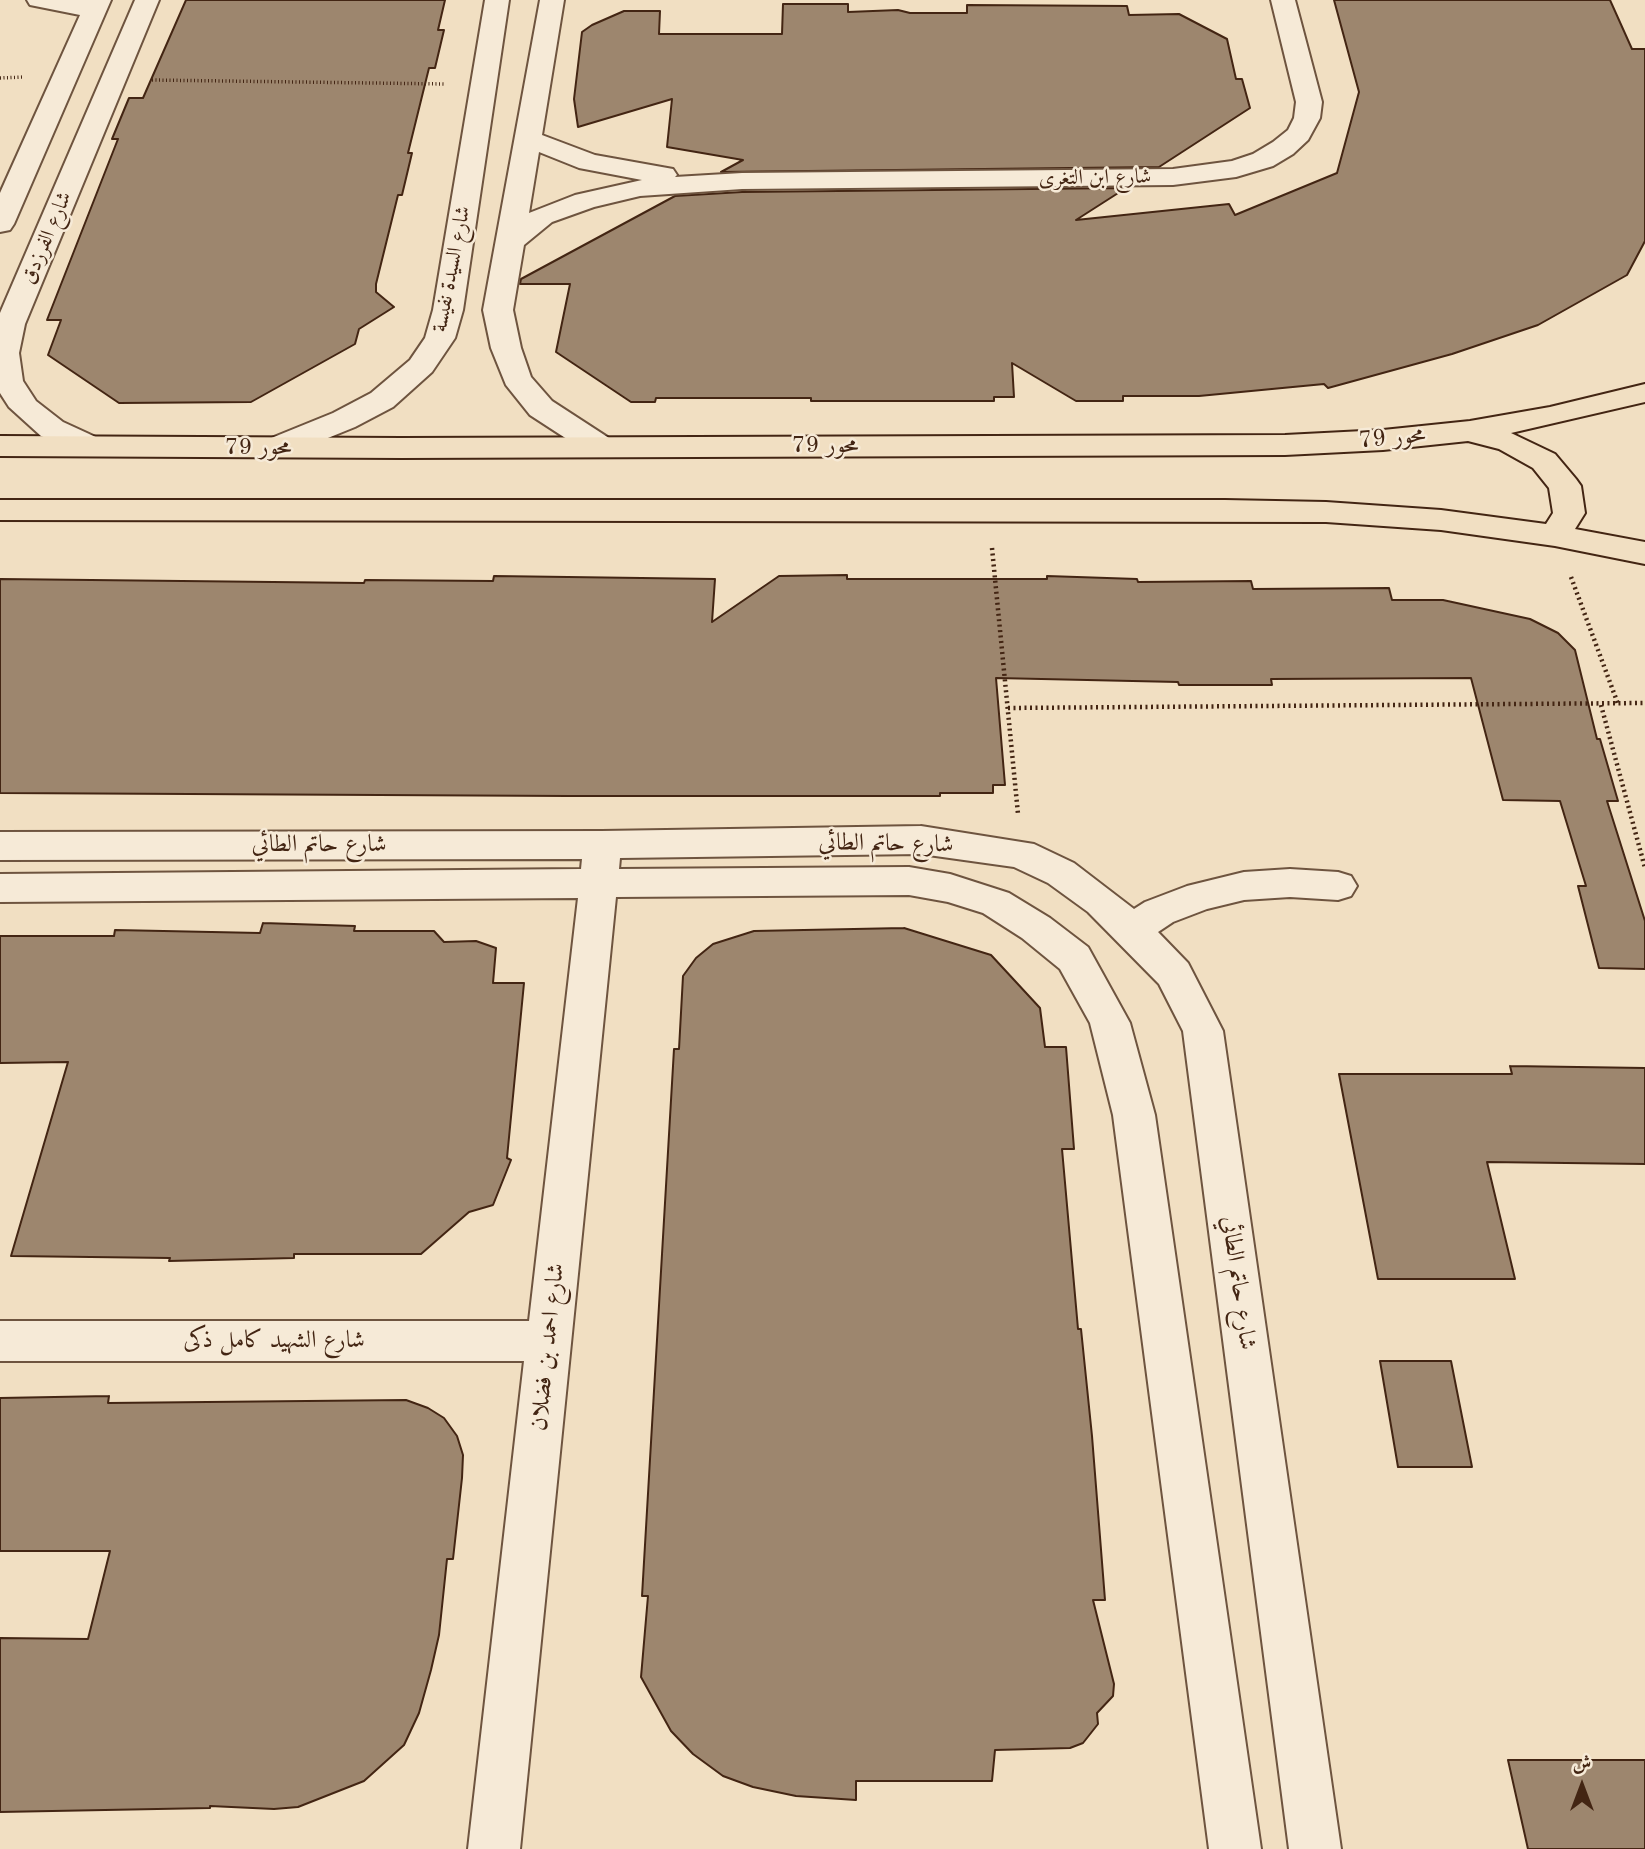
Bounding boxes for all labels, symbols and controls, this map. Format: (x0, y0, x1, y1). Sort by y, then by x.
street label: شارع ابن التغرى (1038, 164, 1152, 192)
street label: شارع الفرزدق (16, 188, 78, 288)
street label: شارع السيدة نفيسة (427, 204, 477, 334)
street label: محور 79 (1357, 421, 1427, 455)
street label: محور 79 (792, 432, 858, 460)
street label: محور 79 (225, 434, 291, 462)
street label: شارع حاتم الطائي (818, 828, 954, 860)
street label: شارع حاتم الطائي (251, 831, 387, 859)
street label: شارع حاتم الطائي (1214, 1214, 1262, 1352)
street label: شارع احمد بن فضلان (525, 1262, 571, 1432)
street label: شارع الشهيد كامل ذكى (183, 1327, 365, 1355)
north arrow (1547, 1751, 1617, 1821)
text: ش (1573, 1755, 1591, 1774)

